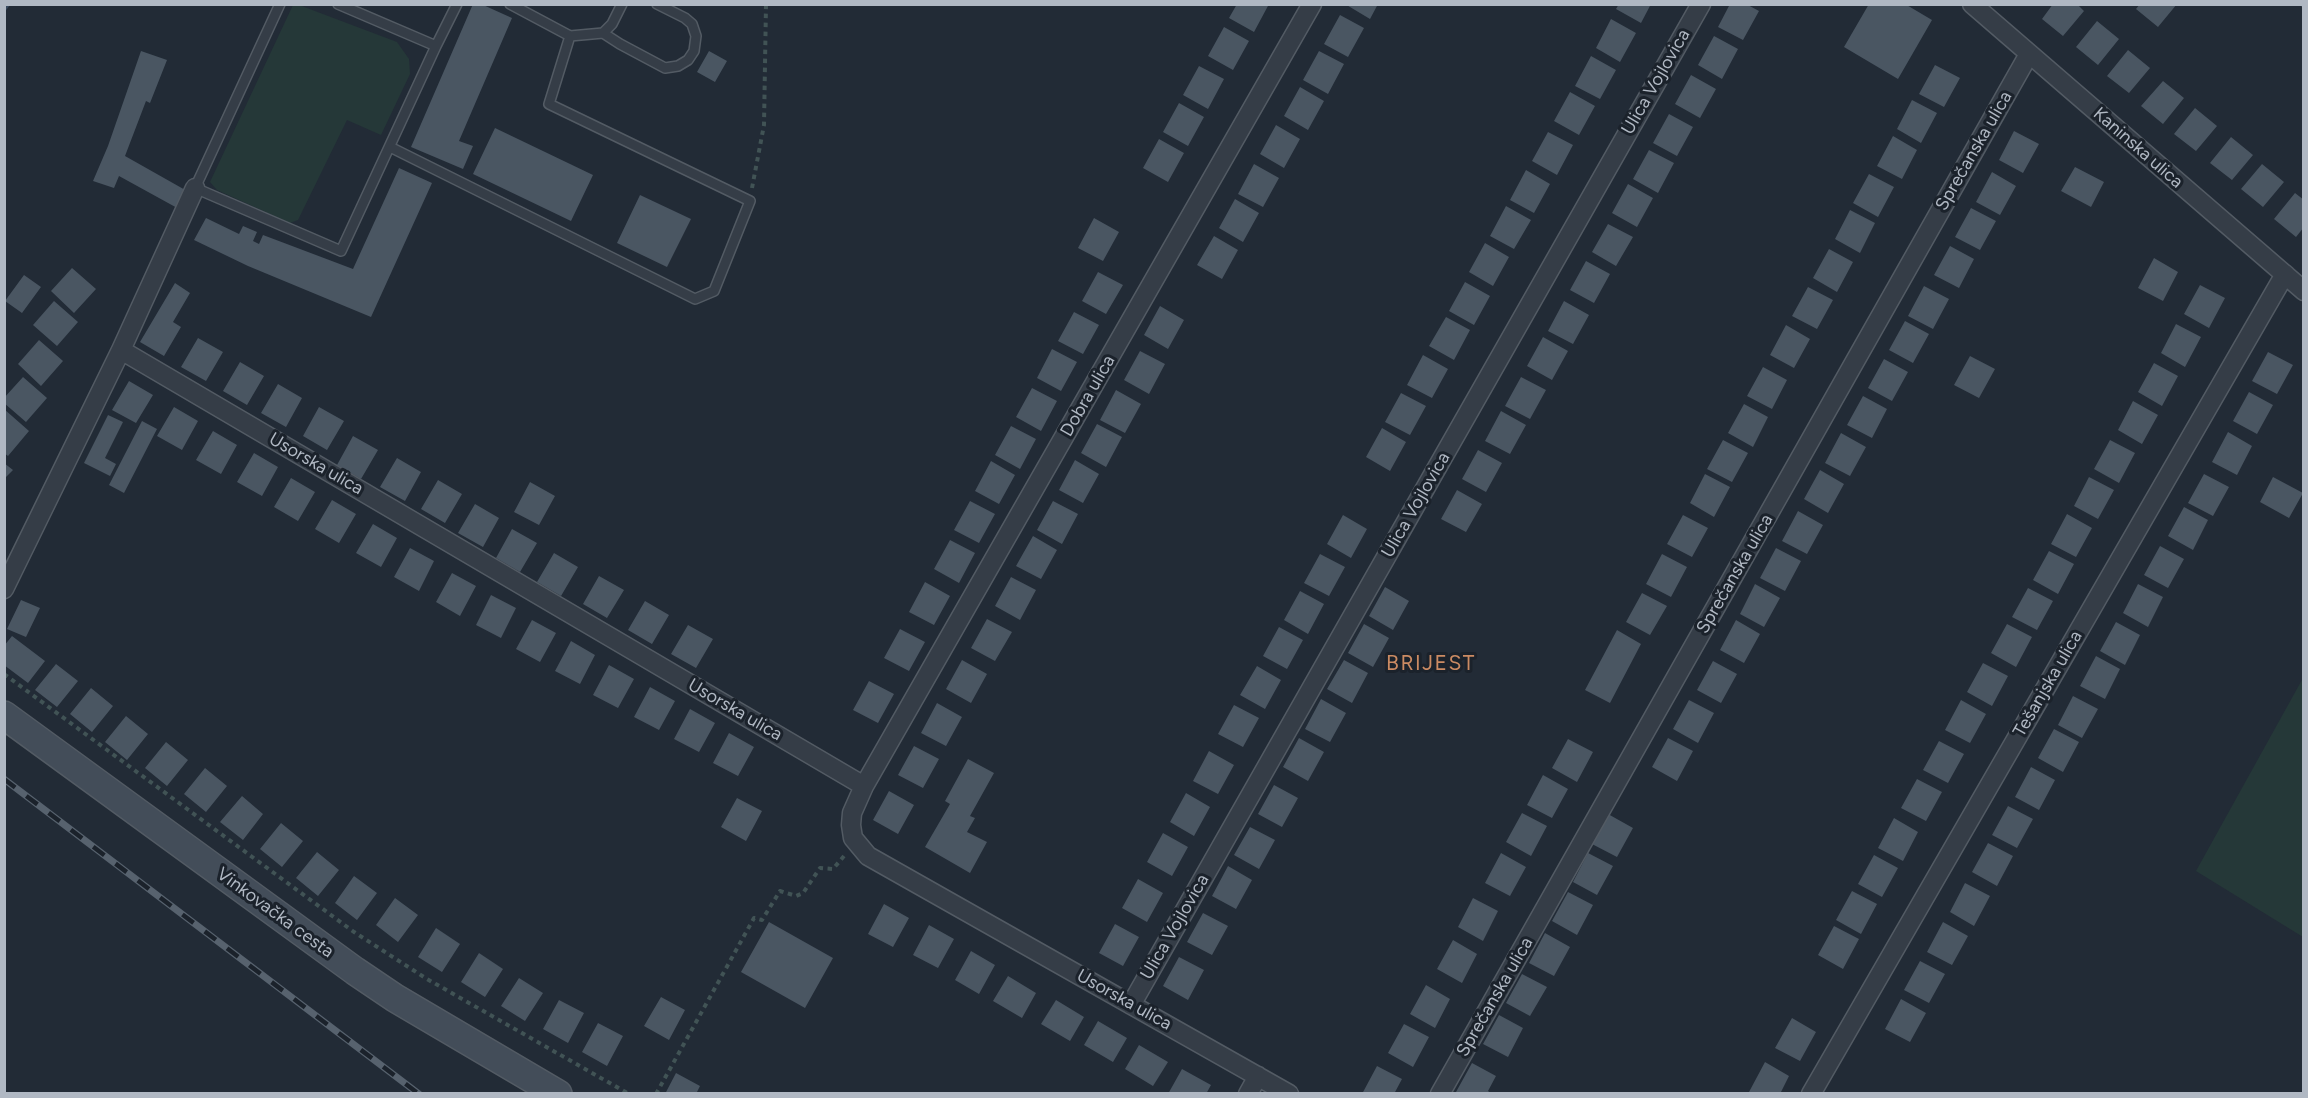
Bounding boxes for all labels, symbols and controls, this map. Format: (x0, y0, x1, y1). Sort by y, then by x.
street label: Ulica Vojlovica (1617, 26, 1695, 138)
street label: Sprečanska ulica (1931, 87, 2017, 215)
street label: Kaninska ulica (2089, 103, 2187, 193)
street label: Dobra ulica (1056, 352, 1120, 440)
street label: Usorska ulica (265, 428, 367, 500)
street label: Ulica Vojlovica (1377, 449, 1455, 561)
street label: Sprečanska ulica (1692, 510, 1778, 638)
street label: Tešanjska ulica (2009, 627, 2087, 741)
district label: BRIJEST (1386, 651, 1476, 677)
street label: Usorska ulica (684, 674, 786, 746)
street label: Vinkovačka cesta (212, 863, 338, 963)
street label: Ulica Vojlovica (1136, 871, 1214, 983)
street label: Sprečanska ulica (1452, 933, 1538, 1061)
street label: Usorska ulica (1073, 965, 1175, 1035)

